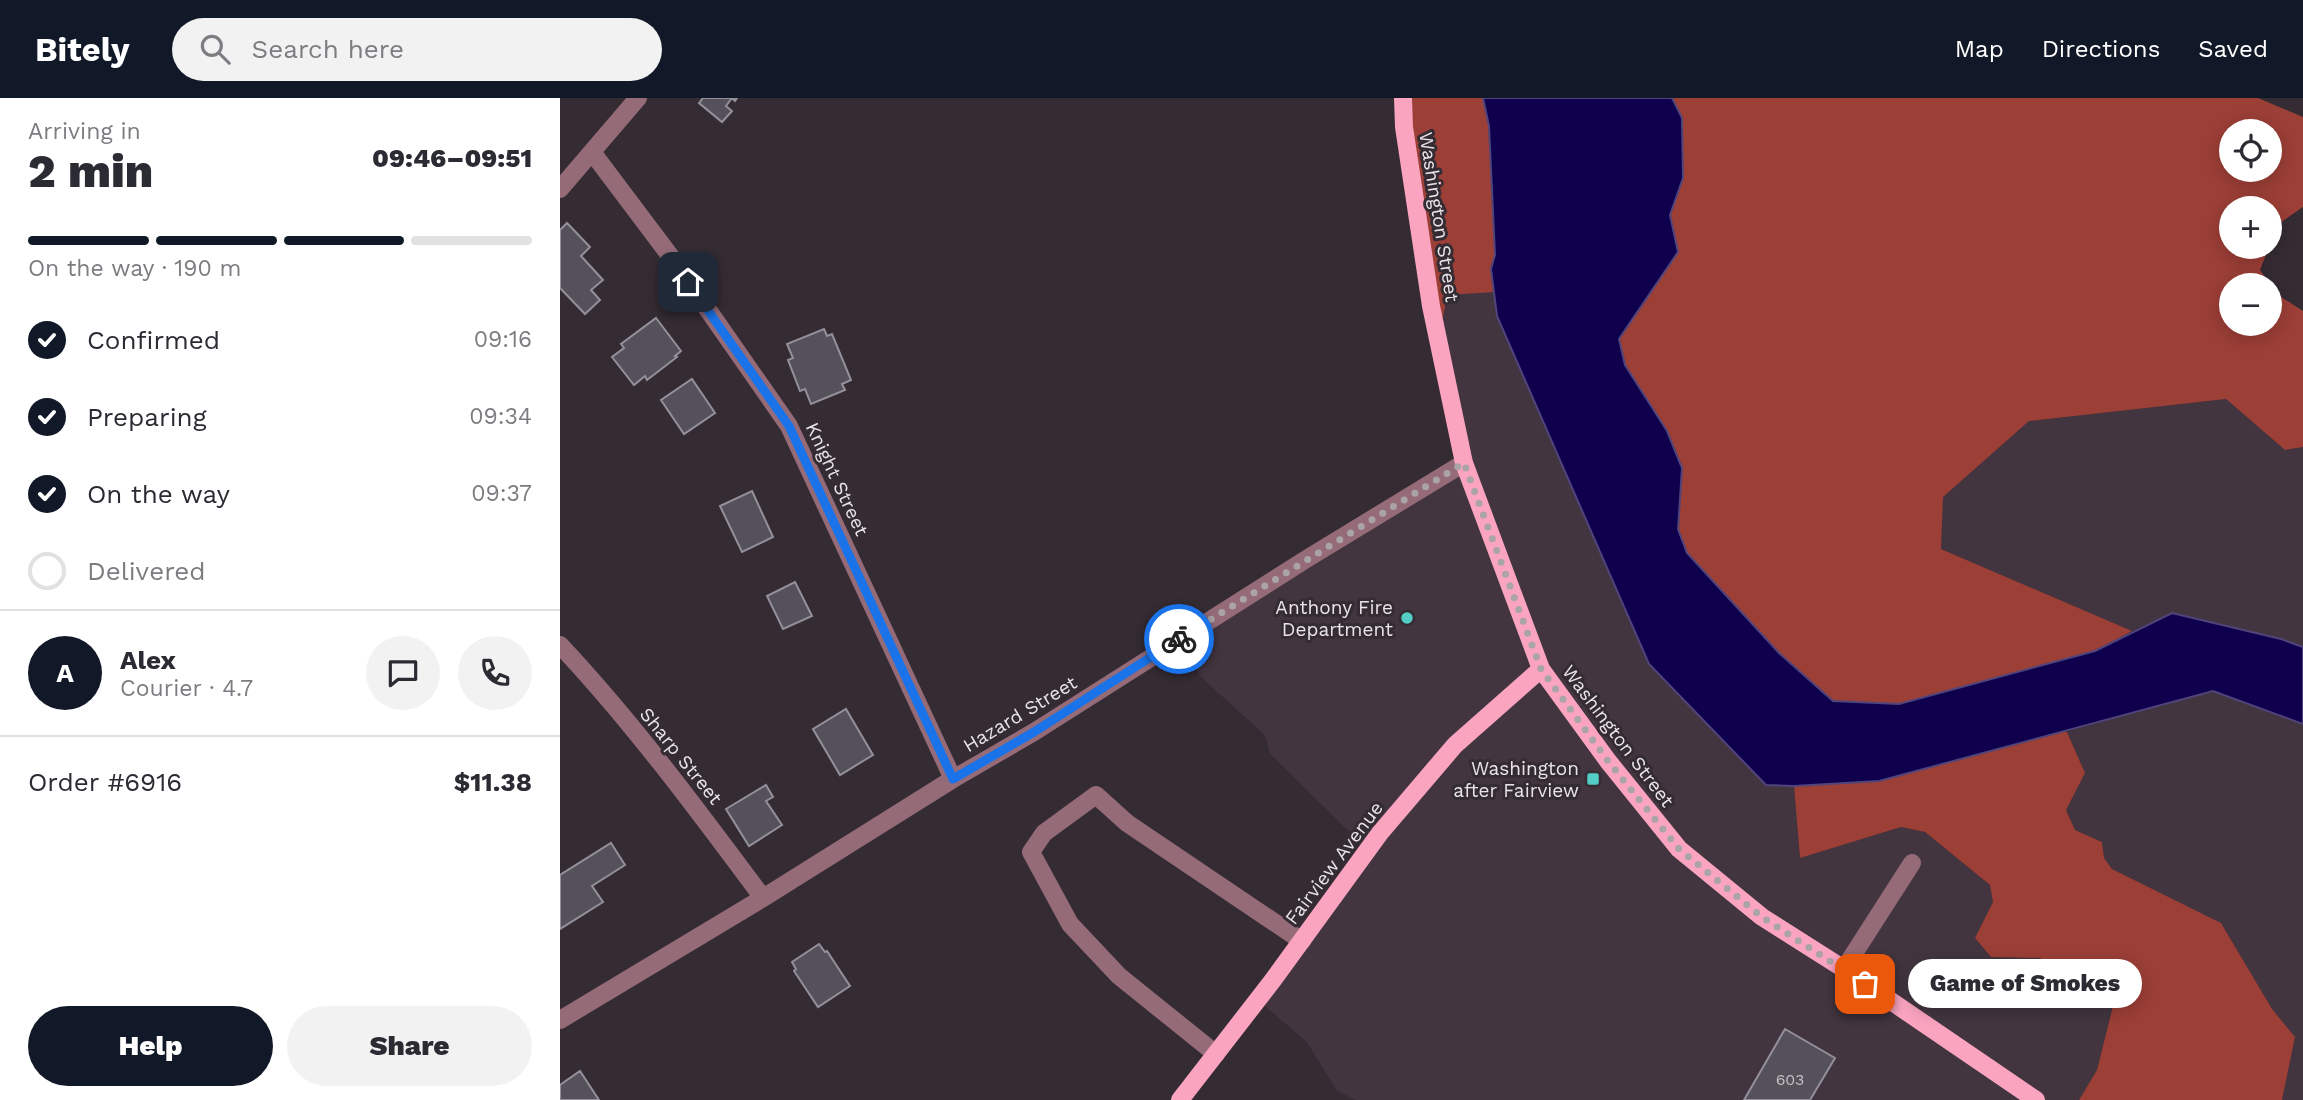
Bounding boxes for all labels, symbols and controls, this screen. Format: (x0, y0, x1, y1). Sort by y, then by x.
search box (172, 18, 662, 81)
text: Bitely (35, 30, 130, 69)
icon: search (196, 30, 234, 68)
text: Search here (252, 34, 404, 64)
text: Map (1955, 35, 2004, 63)
text: Directions (2042, 35, 2160, 63)
text: Saved (2198, 35, 2268, 63)
text: Arriving in (28, 118, 141, 145)
map controls (2219, 119, 2282, 336)
button: locate (2219, 119, 2282, 182)
street label: Washington Street (1414, 130, 1464, 304)
text: 09:46–09:51 (372, 143, 532, 173)
text: 2 min (28, 144, 153, 198)
button: + (2219, 196, 2282, 259)
pin (658, 252, 718, 312)
text: On the way · 190 m (28, 255, 241, 282)
icon: home (669, 263, 707, 301)
button: − (2219, 273, 2282, 336)
icon: check (28, 321, 66, 359)
text: Confirmed (87, 325, 220, 355)
text: 09:16 (474, 326, 532, 353)
icon: check (28, 398, 66, 436)
text: Preparing (87, 402, 207, 432)
text: 09:34 (469, 403, 532, 430)
street label: Knight Street (801, 419, 873, 539)
icon: check (28, 475, 66, 513)
text: On the way (87, 479, 230, 509)
text: 09:37 (471, 480, 532, 507)
text: Delivered (87, 556, 206, 586)
place label: Anthony Fire Department (1275, 596, 1393, 641)
courier (1144, 604, 1214, 674)
marker: Anthony Fire Department (1399, 610, 1415, 626)
icon: bike (1160, 620, 1198, 658)
button: chat (366, 636, 440, 710)
button: phone (458, 636, 532, 710)
text: Alex (120, 645, 176, 675)
text: A (56, 658, 74, 688)
street label: Washington Street (1557, 660, 1679, 812)
street label: Hazard Street (959, 671, 1081, 757)
text: Courier · 4.7 (120, 675, 253, 702)
street label: Sharp Street (635, 703, 727, 809)
place label: Washington after Fairview (1453, 757, 1579, 802)
text: Order #6916 (28, 767, 182, 797)
text: $11.38 (454, 767, 532, 797)
marker: Washington after Fairview (1585, 771, 1601, 787)
street label: Fairview Avenue (1280, 797, 1388, 929)
pin (1835, 954, 1895, 1014)
callout: Game of Smokes (1907, 960, 2142, 1008)
icon: bag (1846, 965, 1884, 1003)
text: Game of Smokes (1930, 970, 2120, 997)
button: Help (28, 1006, 273, 1086)
button: Share (287, 1006, 532, 1086)
house number: 603 (1776, 1070, 1804, 1089)

